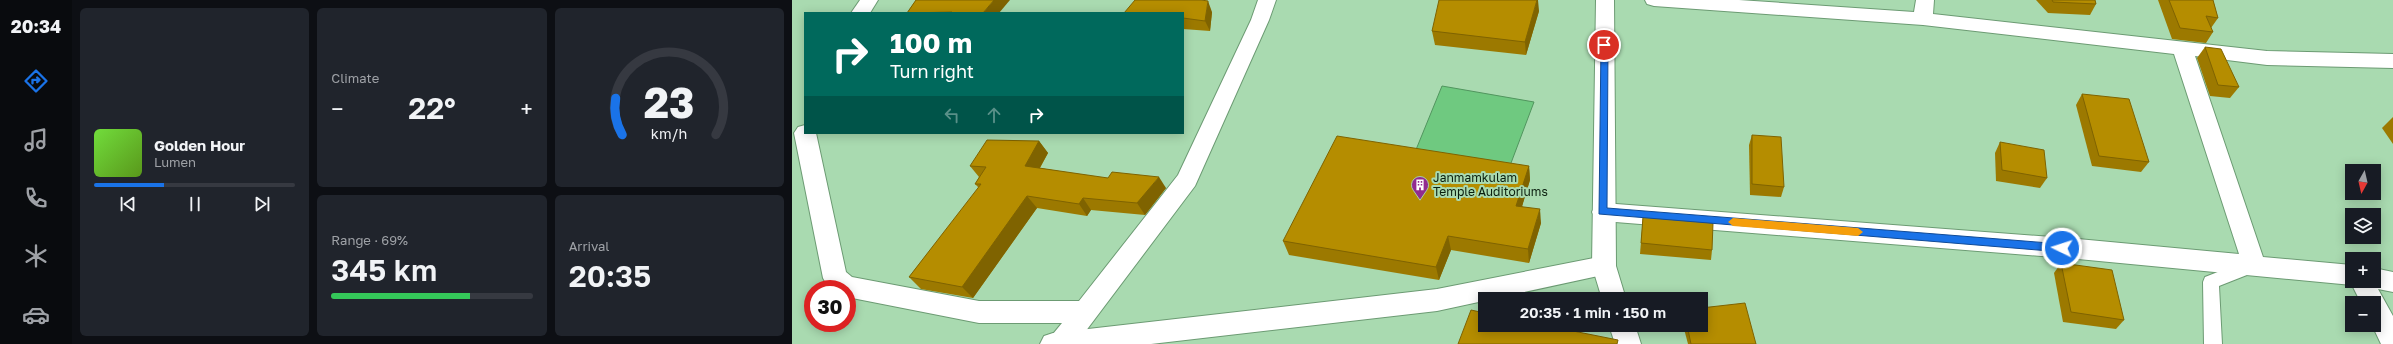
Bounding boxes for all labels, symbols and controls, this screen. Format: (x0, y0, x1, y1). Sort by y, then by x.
text: 20:34 (11, 15, 61, 37)
text: 100 m (890, 26, 972, 59)
icon: right (824, 28, 876, 80)
pin (1587, 28, 1621, 62)
icon: arrive (1593, 34, 1615, 56)
text: Turn right (890, 60, 974, 82)
icon: directions (22, 67, 50, 95)
text: Climate (331, 70, 379, 86)
text: 23 (644, 77, 695, 127)
text: 22° (408, 90, 456, 126)
text: − (331, 95, 343, 122)
text: + (521, 95, 533, 122)
icon: left (941, 104, 963, 126)
icon: ahead (983, 104, 1005, 126)
icon: right (1025, 104, 1047, 126)
text: km/h (651, 125, 687, 142)
icon: music (22, 126, 50, 154)
text: Golden Hour (154, 136, 245, 154)
text: Lumen (154, 154, 196, 170)
north arrow (2345, 164, 2381, 200)
map controls (2345, 164, 2381, 332)
place label: Janmamkulam Temple Auditoriums (1433, 170, 1548, 199)
building icon: Janmamkulam Temple Auditoriums (1410, 175, 1430, 200)
icon: phone (22, 184, 50, 212)
icon: previous (117, 193, 139, 215)
icon: pause (184, 193, 206, 215)
icon: next (251, 193, 273, 215)
button: layers (2345, 208, 2381, 244)
position arrow (2041, 227, 2083, 269)
text: Range · 69% (331, 232, 408, 248)
text: Arrival (569, 238, 609, 254)
icon: climate (22, 242, 50, 270)
text: 345 km (331, 252, 437, 288)
button: + (2345, 252, 2381, 288)
text: 20:35 (569, 258, 651, 294)
speed limit sign: 30 (804, 280, 856, 332)
button: − (2345, 296, 2381, 332)
icon: car (22, 301, 50, 329)
text: 20:35 · 1 min · 150 m (1520, 303, 1666, 321)

